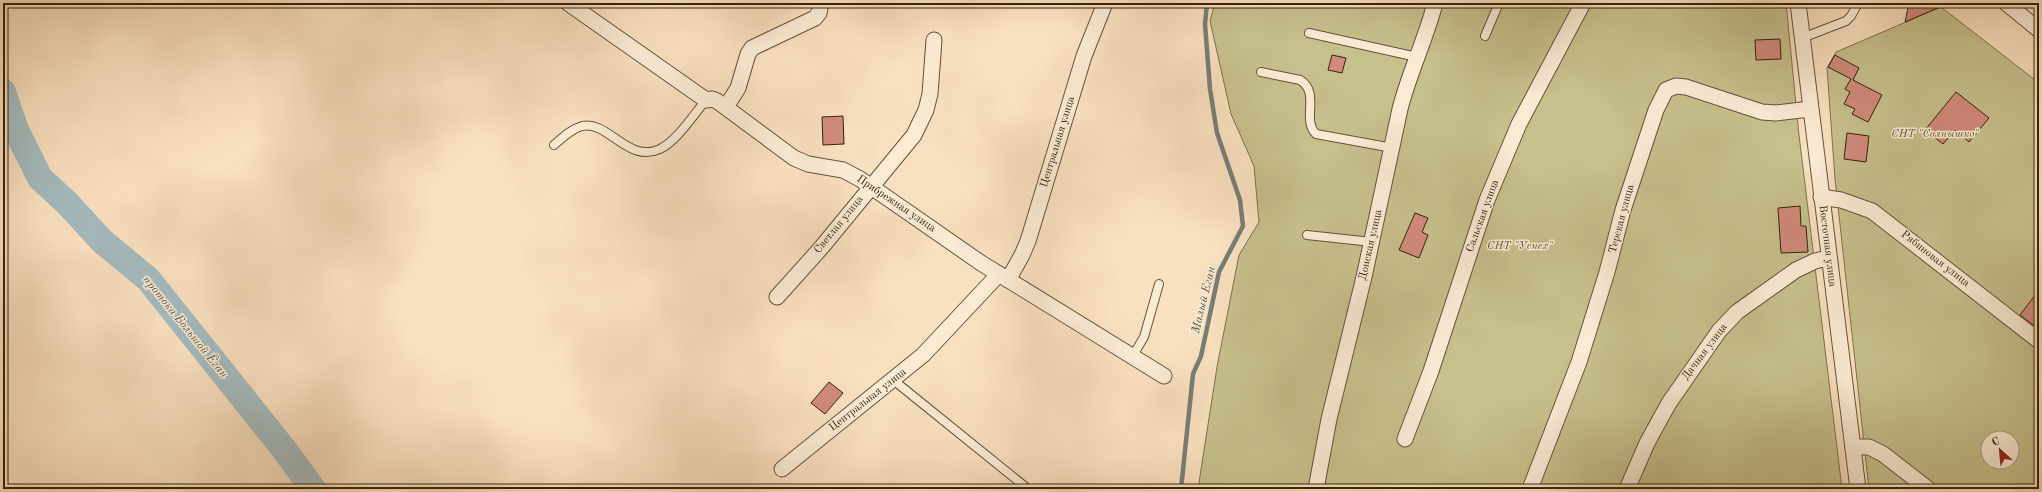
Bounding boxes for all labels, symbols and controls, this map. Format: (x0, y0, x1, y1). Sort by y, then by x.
street label: Центральная улица (1039, 95, 1077, 189)
park label: СНТ "Солнышко" (1891, 129, 1979, 140)
street label: Прибрежная улица (854, 173, 938, 235)
street label: Сальская улица (1465, 178, 1501, 254)
street label: Терская улица (1608, 183, 1637, 255)
street label: Светлая улица (812, 194, 866, 256)
street label: Восточная улица (1817, 204, 1838, 288)
street label: Донская улица (1358, 208, 1385, 281)
street label: Рябиновая улица (1899, 229, 1972, 289)
park label: СНТ "Успех" (1487, 241, 1554, 252)
water label: Малый Еган (1190, 265, 1218, 336)
water label: протока Большой Ёган (140, 271, 233, 380)
street label: Дачная улица (1680, 321, 1730, 382)
street label: Центральная улица (827, 366, 909, 433)
north arrow (1980, 430, 2020, 470)
text: С (1990, 436, 2002, 449)

